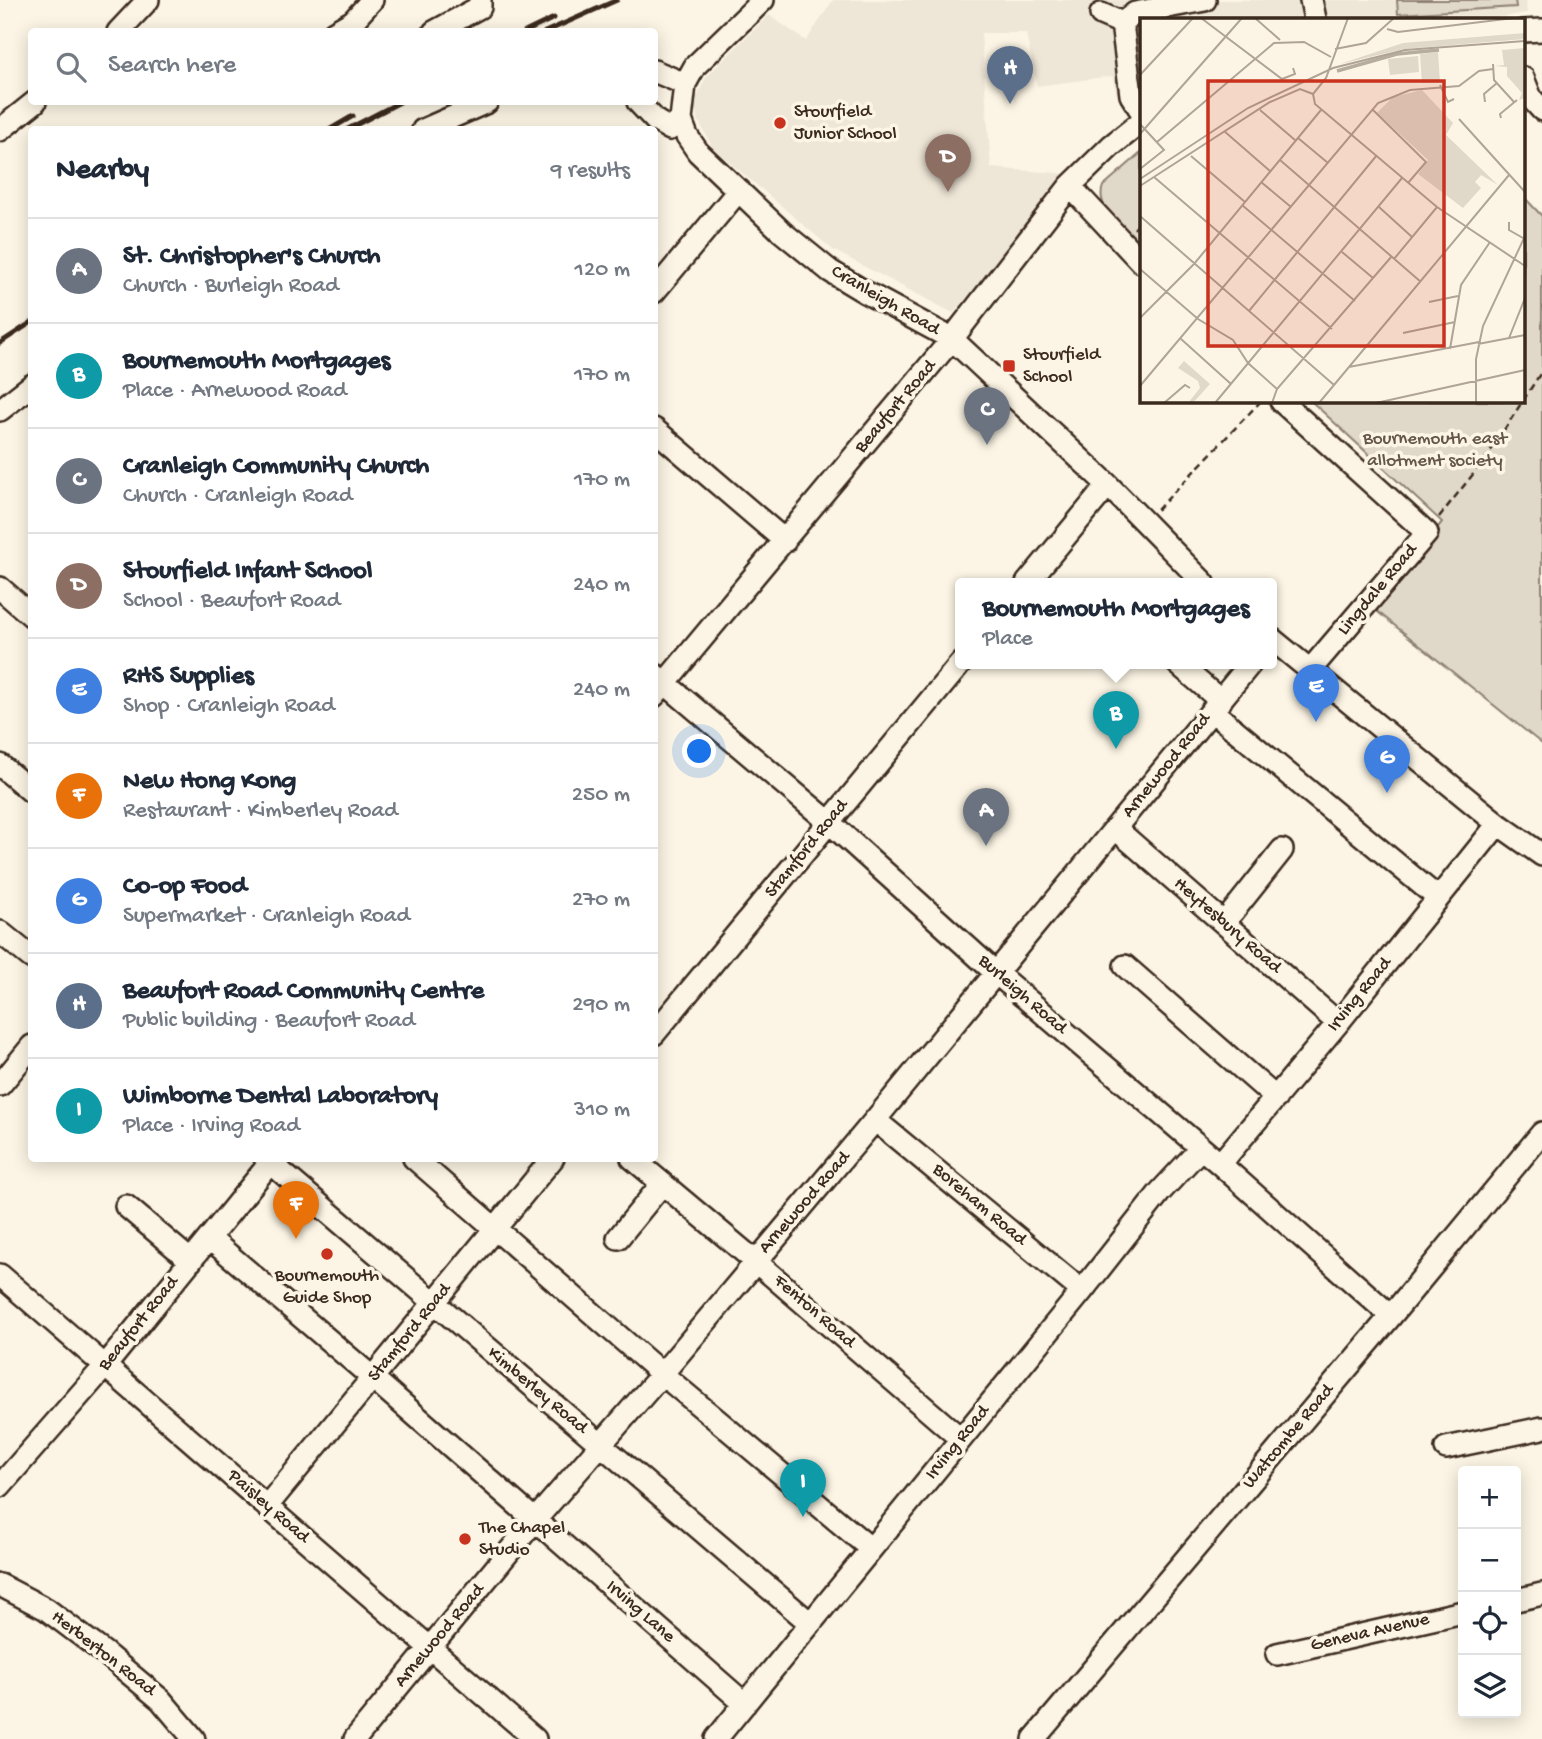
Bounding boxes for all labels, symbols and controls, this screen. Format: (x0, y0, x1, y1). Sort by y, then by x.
inset map (1140, 18, 1524, 402)
search box (28, 28, 658, 105)
pin: H (987, 46, 1033, 104)
icon: search (52, 48, 90, 86)
text: Search here (108, 51, 236, 82)
place label: Stourfield Junior School (794, 101, 897, 146)
marker: Stourfield Junior School (772, 115, 788, 131)
pin: D (925, 134, 971, 192)
text: Nearby (56, 154, 149, 189)
text: 9 results (551, 158, 630, 185)
text: St. Christopher's Church (123, 242, 381, 273)
text: A (72, 257, 86, 284)
text: 120 m (575, 257, 630, 284)
street label: Cranleigh Road (827, 261, 945, 342)
text: Church · Burleigh Road (123, 273, 339, 300)
place label: Stourfield School (1023, 344, 1102, 389)
text: Bournemouth Mortgages (123, 347, 390, 378)
street label: Beaufort Road (850, 354, 943, 459)
marker: Stourfield School (1001, 358, 1017, 374)
text: B (73, 362, 85, 389)
text: 170 m (574, 362, 630, 389)
text: Place · Arnewood Road (123, 378, 347, 405)
pin: C (964, 387, 1010, 445)
park label: Bournemouth east allotment society (1362, 428, 1509, 473)
text: Cranleigh Community Church (123, 452, 429, 483)
text: C (73, 467, 85, 494)
text: 170 m (574, 467, 630, 494)
text: Church · Cranleigh Road (123, 483, 352, 510)
street label: Lingdale Road (1333, 538, 1424, 641)
text: Stourfield Infant School (123, 557, 372, 588)
text: D (72, 572, 87, 599)
text: 240 m (573, 572, 630, 599)
popup (955, 578, 1277, 669)
text: School · Beaufort Road (123, 588, 340, 615)
text: Bournemouth Mortgages (982, 595, 1250, 626)
text: Place (982, 626, 1033, 653)
text: RHS Supplies (123, 662, 254, 693)
pin: E (1293, 664, 1339, 722)
text: E (72, 677, 86, 704)
text: 240 m (573, 677, 630, 704)
pin: B (1093, 691, 1139, 749)
text: Shop · Cranleigh Road (123, 693, 335, 720)
street label: Arnewood Road (1118, 707, 1217, 823)
your location (682, 734, 716, 768)
pin: G (1364, 735, 1410, 793)
text: New Hong Kong (123, 767, 296, 798)
text: F (73, 782, 85, 809)
text: 250 m (572, 782, 630, 809)
pin: A (963, 788, 1009, 846)
street label: Stamford Road (760, 794, 855, 903)
text: Restaurant · Kimberley Road (123, 798, 398, 825)
text: Co-op Food (123, 872, 247, 903)
street label: Heytesbury Road (1168, 873, 1287, 980)
text: G (72, 887, 86, 914)
text: 270 m (572, 887, 630, 914)
text: Supermarket · Cranleigh Road (123, 903, 410, 930)
street label: Burleigh Road (972, 949, 1073, 1041)
street label: Irving Road (1323, 951, 1398, 1037)
text: Beaufort Road Community Centre (123, 977, 484, 1008)
text: H (72, 992, 86, 1019)
text: 290 m (572, 992, 630, 1019)
text: Public building · Beaufort Road (123, 1008, 415, 1035)
text: Wimborne Dental Laboratory (123, 1082, 438, 1113)
text: I (76, 1097, 82, 1124)
text: 310 m (574, 1097, 630, 1124)
text: Place · Irving Road (123, 1113, 300, 1140)
street label: Arnewood Road (754, 1146, 857, 1259)
street label: Boreham Road (926, 1158, 1032, 1252)
pin: F (273, 1181, 319, 1239)
marker: Bournemouth Guide Shop (319, 1246, 335, 1262)
place label: Bournemouth Guide Shop (274, 1265, 379, 1310)
street label: Fenton Road (768, 1269, 861, 1355)
street label: Beaufort Road (93, 1271, 185, 1377)
street label: Stamford Road (363, 1278, 458, 1387)
street label: Kimberley Road (482, 1342, 593, 1441)
street label: Watcombe Road (1238, 1378, 1341, 1494)
street label: Irving Road (921, 1399, 996, 1485)
pin: I (780, 1459, 826, 1517)
street label: Paisley Road (221, 1464, 315, 1550)
map controls (1458, 1466, 1521, 1718)
button: + (1458, 1466, 1521, 1529)
place label: The Chapel Studio (478, 1517, 565, 1562)
button: − (1458, 1529, 1521, 1592)
marker: The Chapel Studio (457, 1531, 473, 1547)
street label: Irving Lane (601, 1576, 680, 1649)
street label: Arnewood Road (390, 1578, 491, 1693)
button: locate (1458, 1592, 1521, 1655)
street label: Herberton Road (46, 1606, 161, 1703)
street label: Geneva Avenue (1308, 1608, 1432, 1658)
button: layers (1458, 1655, 1521, 1718)

